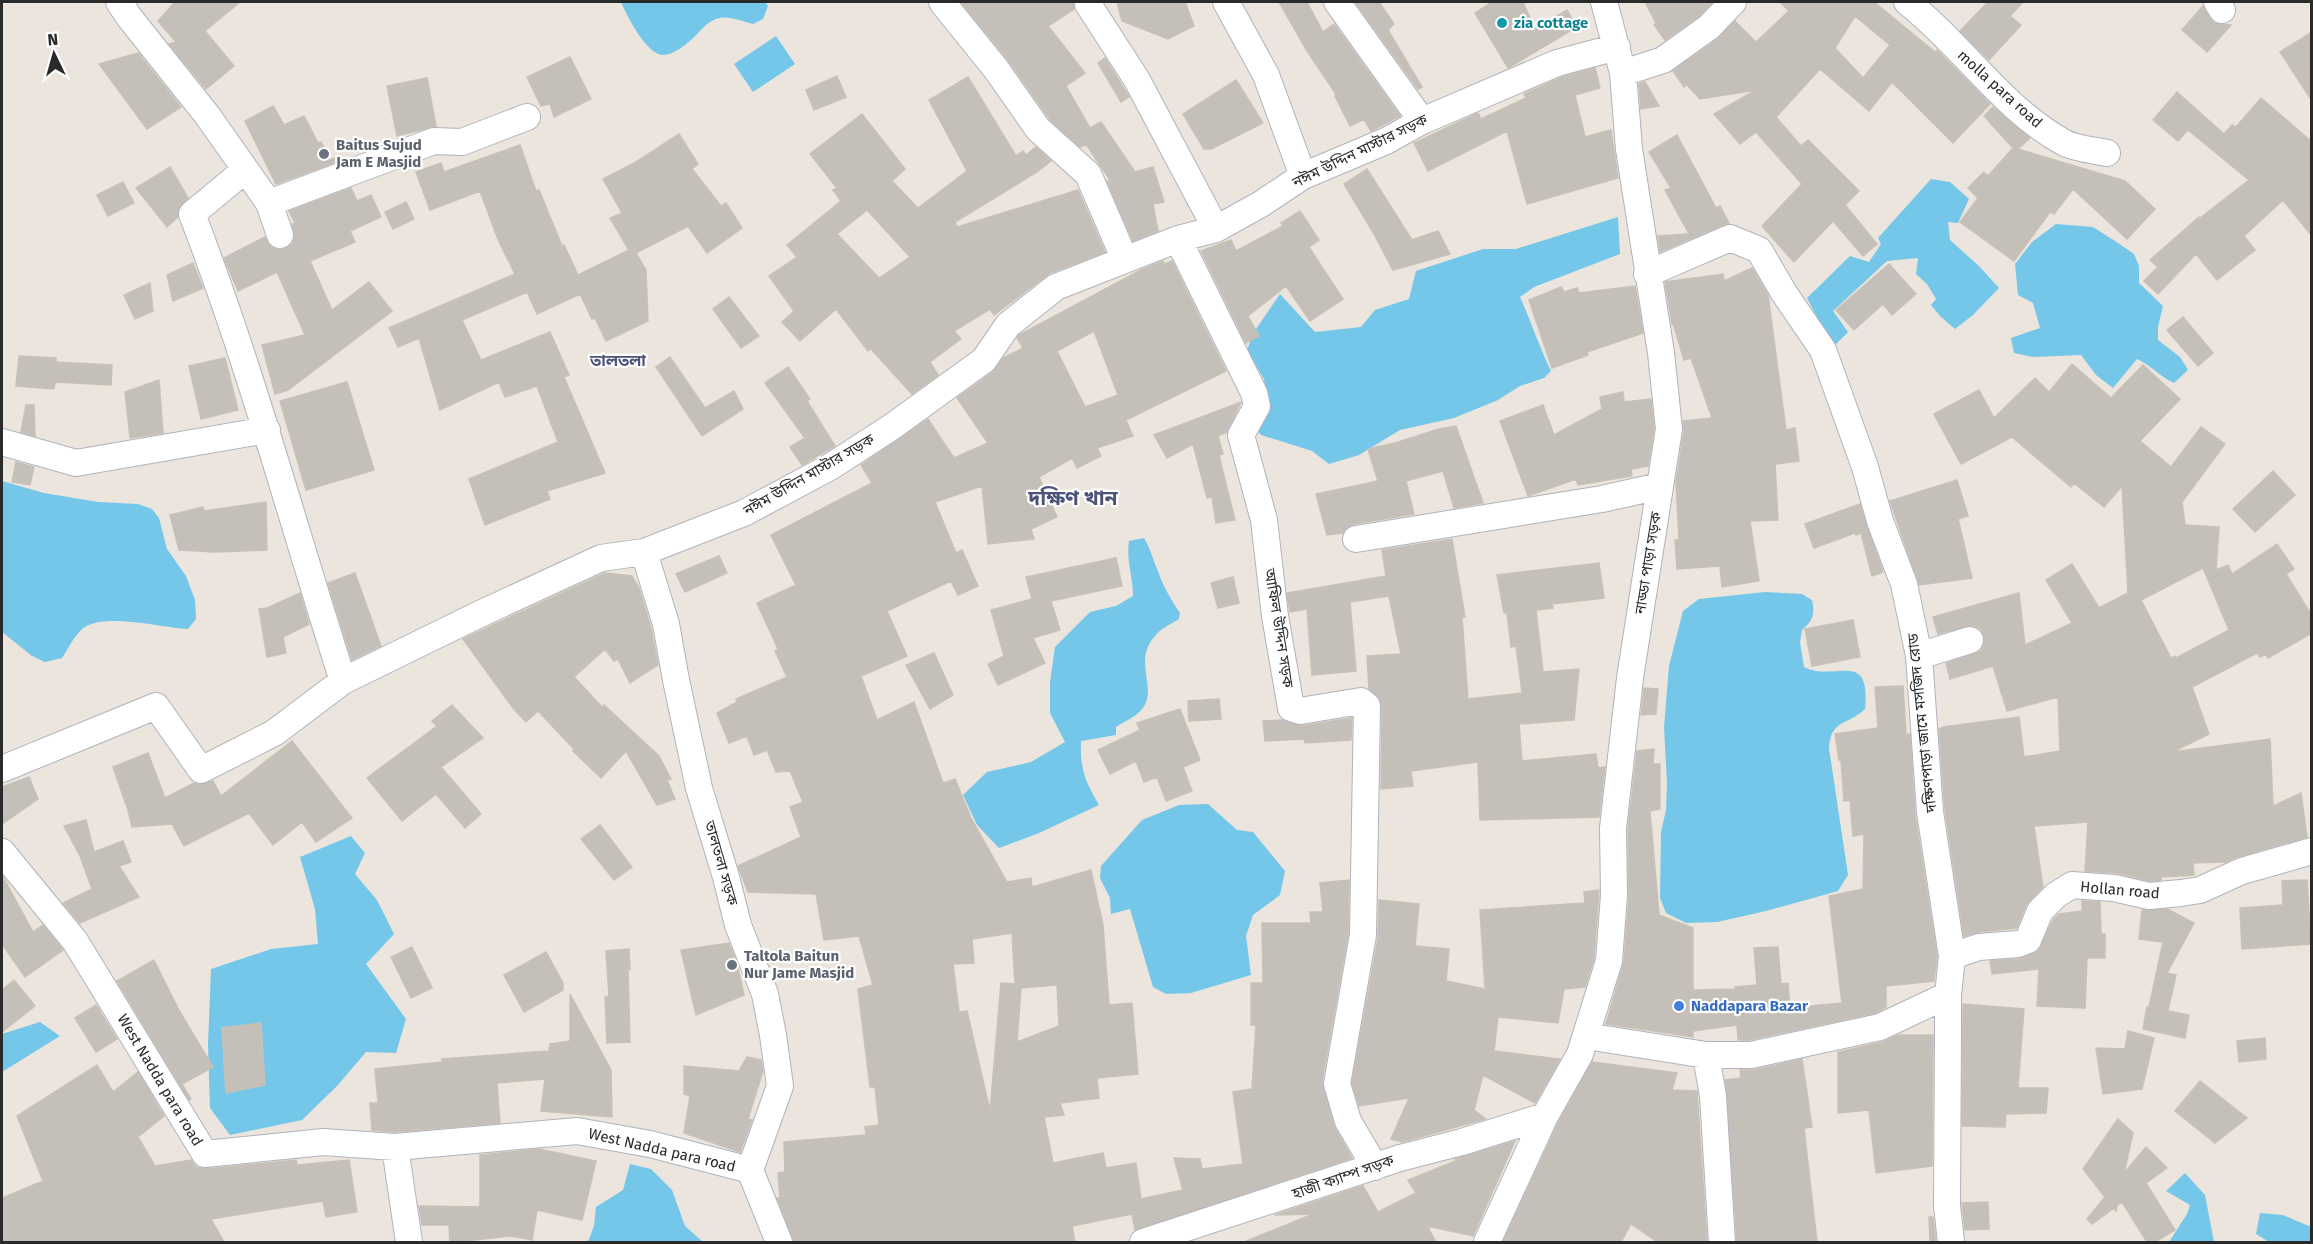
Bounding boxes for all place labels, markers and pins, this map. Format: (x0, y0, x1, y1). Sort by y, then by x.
place label: zia cottage (1514, 14, 1588, 32)
marker: zia cottage (1495, 16, 1509, 30)
place label: Baitus Sujud Jam E Masjid (335, 136, 422, 171)
marker: Baitus Sujud Jam E Masjid (317, 147, 331, 161)
place label: Taltola Baitun Nur Jame Masjid (744, 947, 854, 982)
marker: Taltola Baitun Nur Jame Masjid (725, 958, 739, 972)
place label: Naddapara Bazar (1691, 997, 1809, 1015)
marker: Naddapara Bazar (1672, 999, 1686, 1013)

